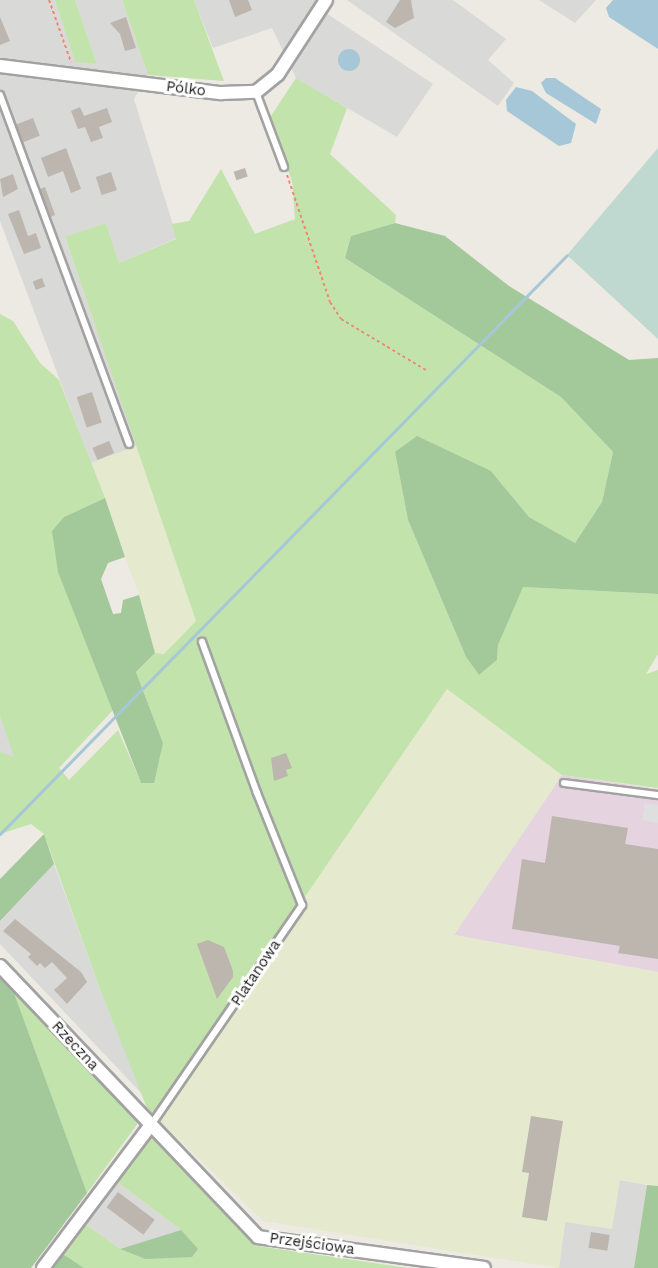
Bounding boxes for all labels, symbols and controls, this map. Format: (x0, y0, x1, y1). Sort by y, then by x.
street label: Pólko (165, 78, 207, 100)
street label: Platanowa (227, 937, 285, 1009)
street label: Rzeczna (48, 1018, 102, 1074)
street label: Przejściowa (268, 1229, 356, 1259)

